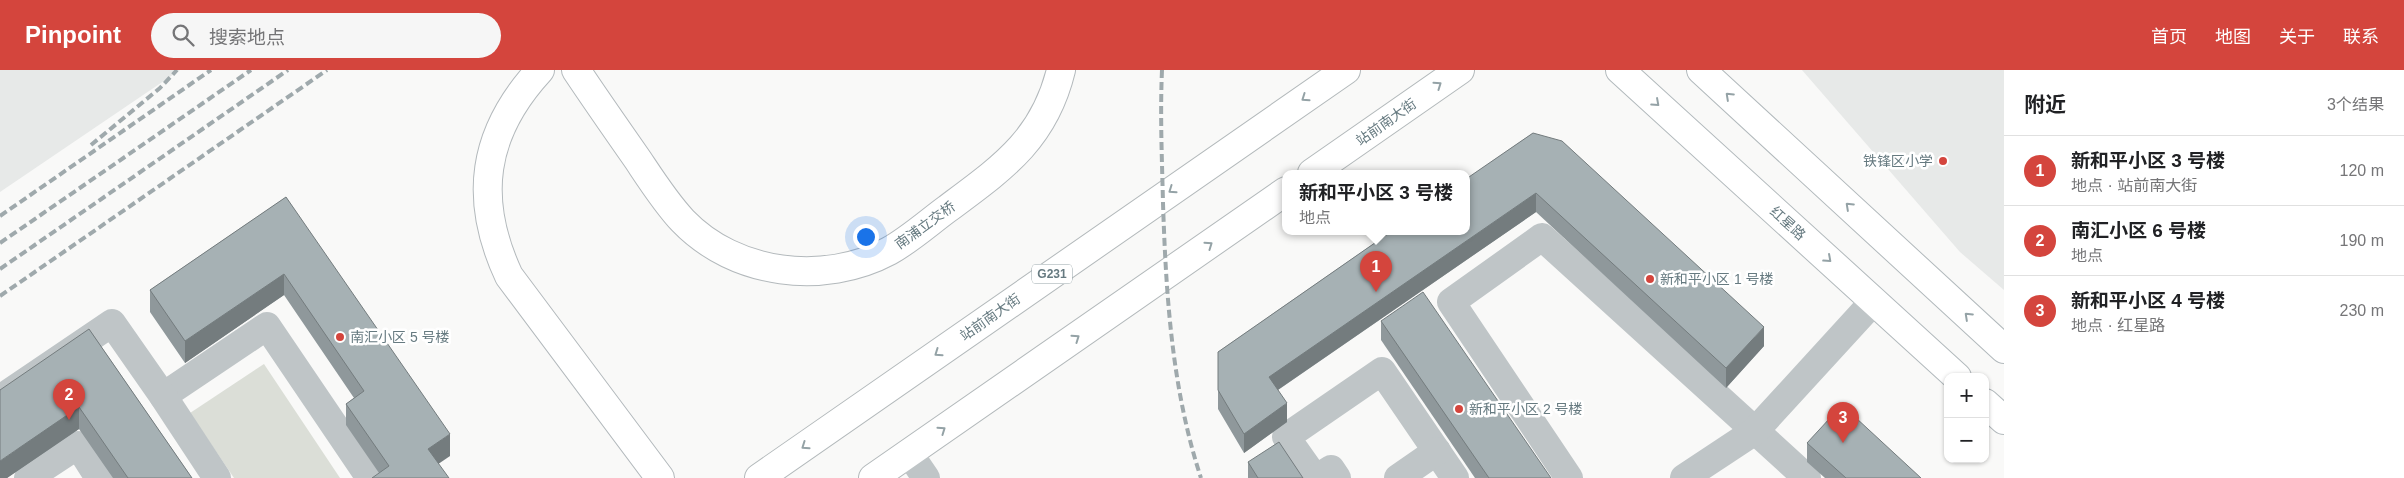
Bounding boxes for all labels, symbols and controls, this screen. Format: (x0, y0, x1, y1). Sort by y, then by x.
search box (151, 13, 501, 58)
text: Pinpoint (25, 21, 121, 48)
icon: search (169, 21, 197, 49)
text: 搜索地点 (209, 27, 285, 48)
text: 首页 (2151, 27, 2187, 47)
text: 地图 (2215, 27, 2251, 47)
text: 关于 (2279, 27, 2315, 47)
text: 联系 (2343, 27, 2379, 47)
one-way arrow (1432, 82, 1442, 91)
one-way arrow (1302, 92, 1311, 101)
one-way arrow (1726, 93, 1735, 102)
text: 附近 (2024, 93, 2066, 116)
street label: 站前南大街 (1353, 95, 1419, 149)
text: 3个结果 (2327, 96, 2384, 113)
one-way arrow (1651, 97, 1660, 106)
text: 新和平小区 3 号楼 (2071, 150, 2225, 171)
place label: 铁锋区小学 (1863, 153, 1933, 169)
marker: 铁锋区小学 (1937, 155, 1949, 167)
text: 1 (2036, 162, 2044, 179)
text: 120 m (2340, 162, 2384, 179)
popup (1282, 170, 1470, 235)
text: 地点 · 站前南大街 (2071, 177, 2197, 194)
text: 新和平小区 3 号楼 (1299, 182, 1453, 203)
one-way arrow (1168, 184, 1178, 193)
street label: 南浦立交桥 (892, 198, 958, 252)
street label: 红星路 (1767, 203, 1809, 243)
one-way arrow (1845, 203, 1854, 212)
text: 地点 (1299, 209, 1331, 226)
text: 南汇小区 6 号楼 (2071, 220, 2206, 241)
your location (853, 224, 879, 250)
text: 2 (2036, 232, 2044, 249)
text: 190 m (2340, 232, 2384, 249)
one-way arrow (1203, 242, 1213, 251)
text: 地点 (2071, 247, 2103, 264)
pin: 1 (1360, 251, 1392, 292)
one-way arrow (1822, 254, 1831, 263)
road number: G231 (1032, 264, 1072, 283)
place label: 新和平小区 1 号楼 (1660, 271, 1774, 287)
marker: 新和平小区 1 号楼 (1644, 273, 1656, 285)
street label: 站前南大街 (957, 290, 1023, 344)
text: 新和平小区 4 号楼 (2071, 290, 2225, 311)
text: 3 (2036, 302, 2044, 319)
text: 230 m (2340, 302, 2384, 319)
one-way arrow (1965, 313, 1974, 322)
text: 地点 · 红星路 (2071, 317, 2165, 334)
place label: 南汇小区 5 号楼 (350, 329, 450, 345)
marker: 南汇小区 5 号楼 (334, 331, 346, 343)
one-way arrow (1070, 335, 1079, 344)
one-way arrow (934, 347, 944, 356)
map controls (1944, 373, 1989, 463)
button: + (1944, 373, 1989, 418)
pin: 2 (53, 379, 85, 420)
place label: 新和平小区 2 号楼 (1469, 401, 1583, 417)
pin: 3 (1827, 402, 1859, 443)
marker: 新和平小区 2 号楼 (1453, 403, 1465, 415)
button: − (1944, 418, 1989, 463)
one-way arrow (936, 427, 946, 436)
one-way arrow (801, 440, 810, 449)

